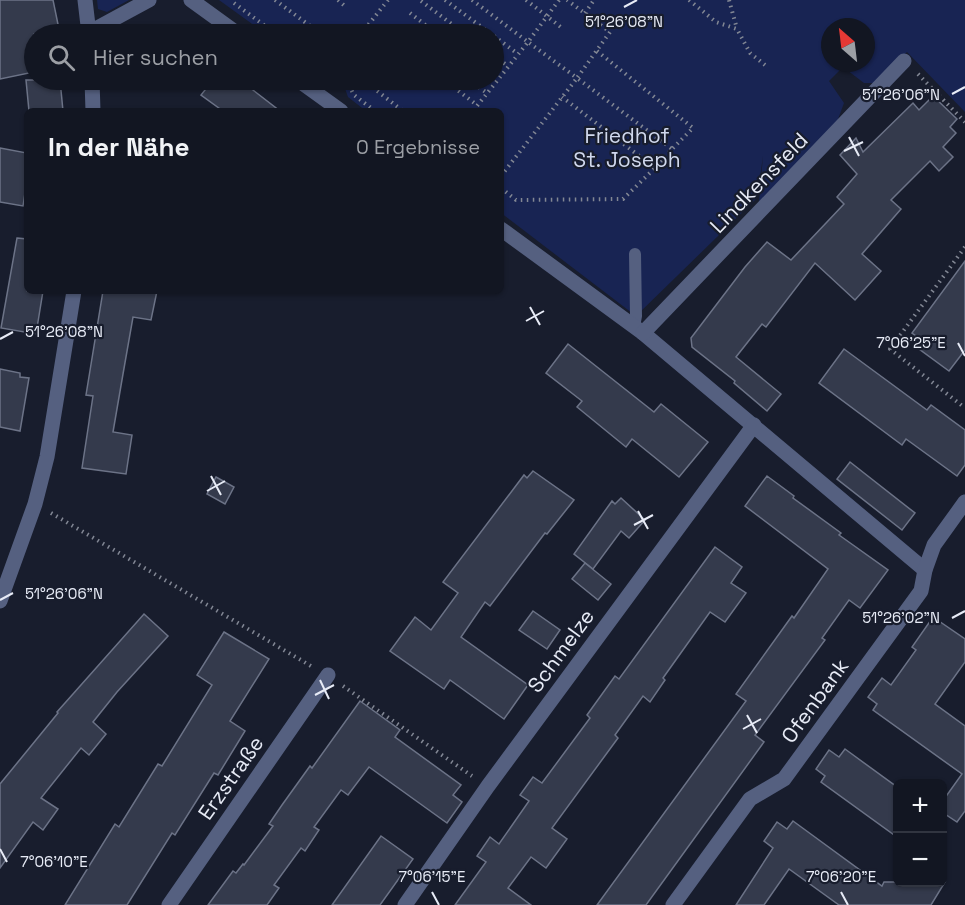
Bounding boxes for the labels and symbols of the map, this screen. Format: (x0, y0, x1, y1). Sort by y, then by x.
text: 51°26'08"N (585, 12, 663, 31)
north arrow (821, 18, 875, 72)
text: 51°26'06"N (862, 85, 940, 104)
park label: Friedhof St. Joseph (573, 122, 681, 173)
street label: Lindkensfeld (704, 127, 813, 239)
text: 51°26'08"N (25, 322, 103, 341)
text: 7°06'25"E (876, 333, 946, 352)
text: 51°26'06"N (25, 584, 103, 603)
street label: Schmelze (521, 604, 600, 698)
text: 51°26'02"N (862, 608, 940, 627)
street label: Ofenbank (775, 653, 854, 748)
street label: Erzstraße (192, 730, 269, 825)
text: 7°06'10"E (20, 852, 88, 871)
text: 7°06'15"E (399, 867, 465, 886)
text: 7°06'20"E (806, 867, 876, 886)

